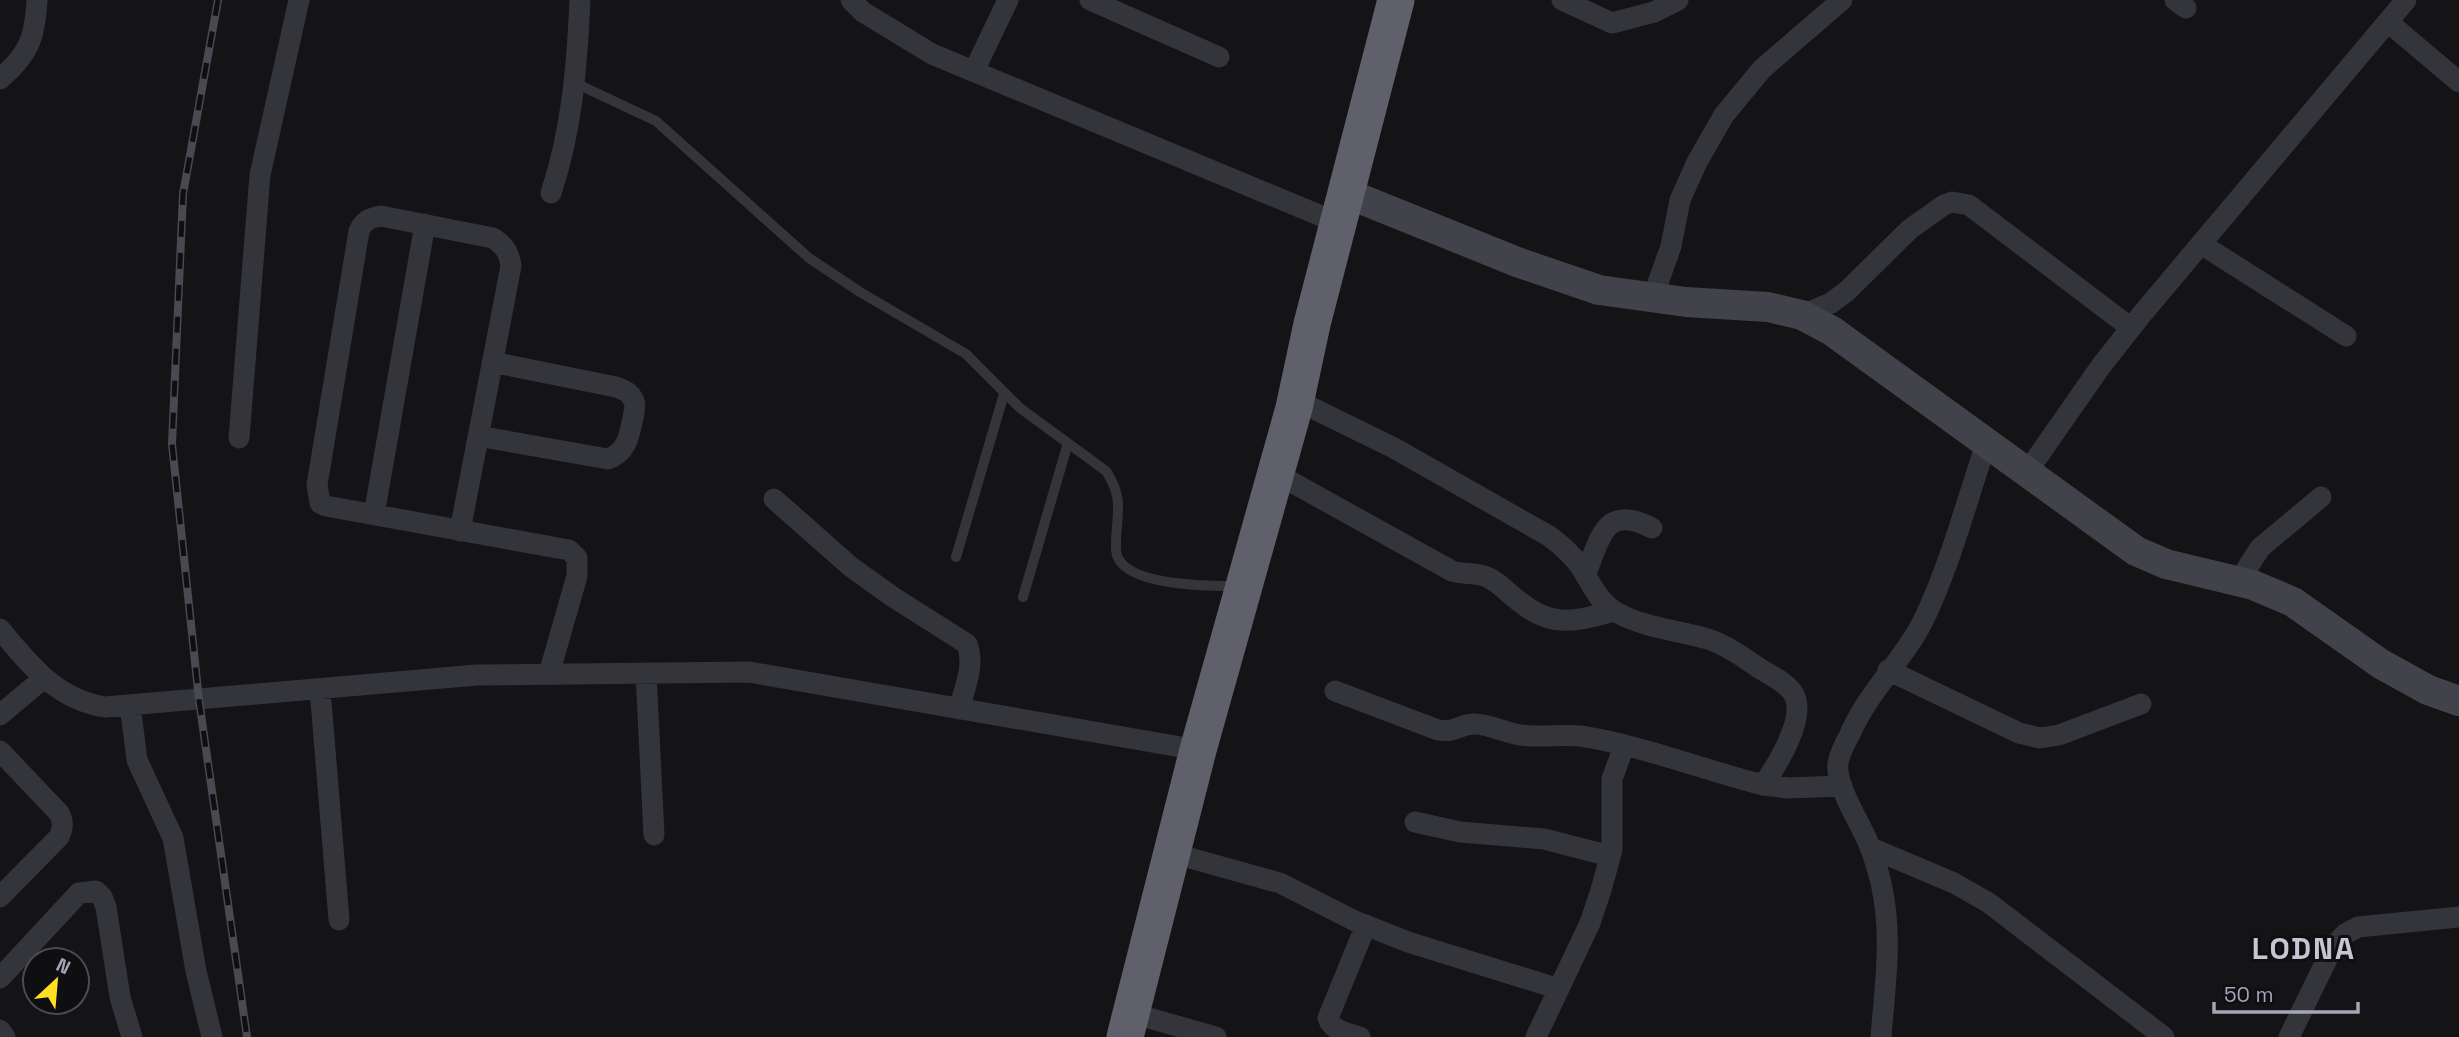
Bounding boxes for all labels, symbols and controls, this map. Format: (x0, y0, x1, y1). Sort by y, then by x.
district label: LODNA (2252, 929, 2356, 968)
north arrow (21, 946, 91, 1016)
text: N (52, 952, 74, 980)
scale bar (2214, 970, 2358, 1014)
text: 50 m (2224, 981, 2274, 1008)

